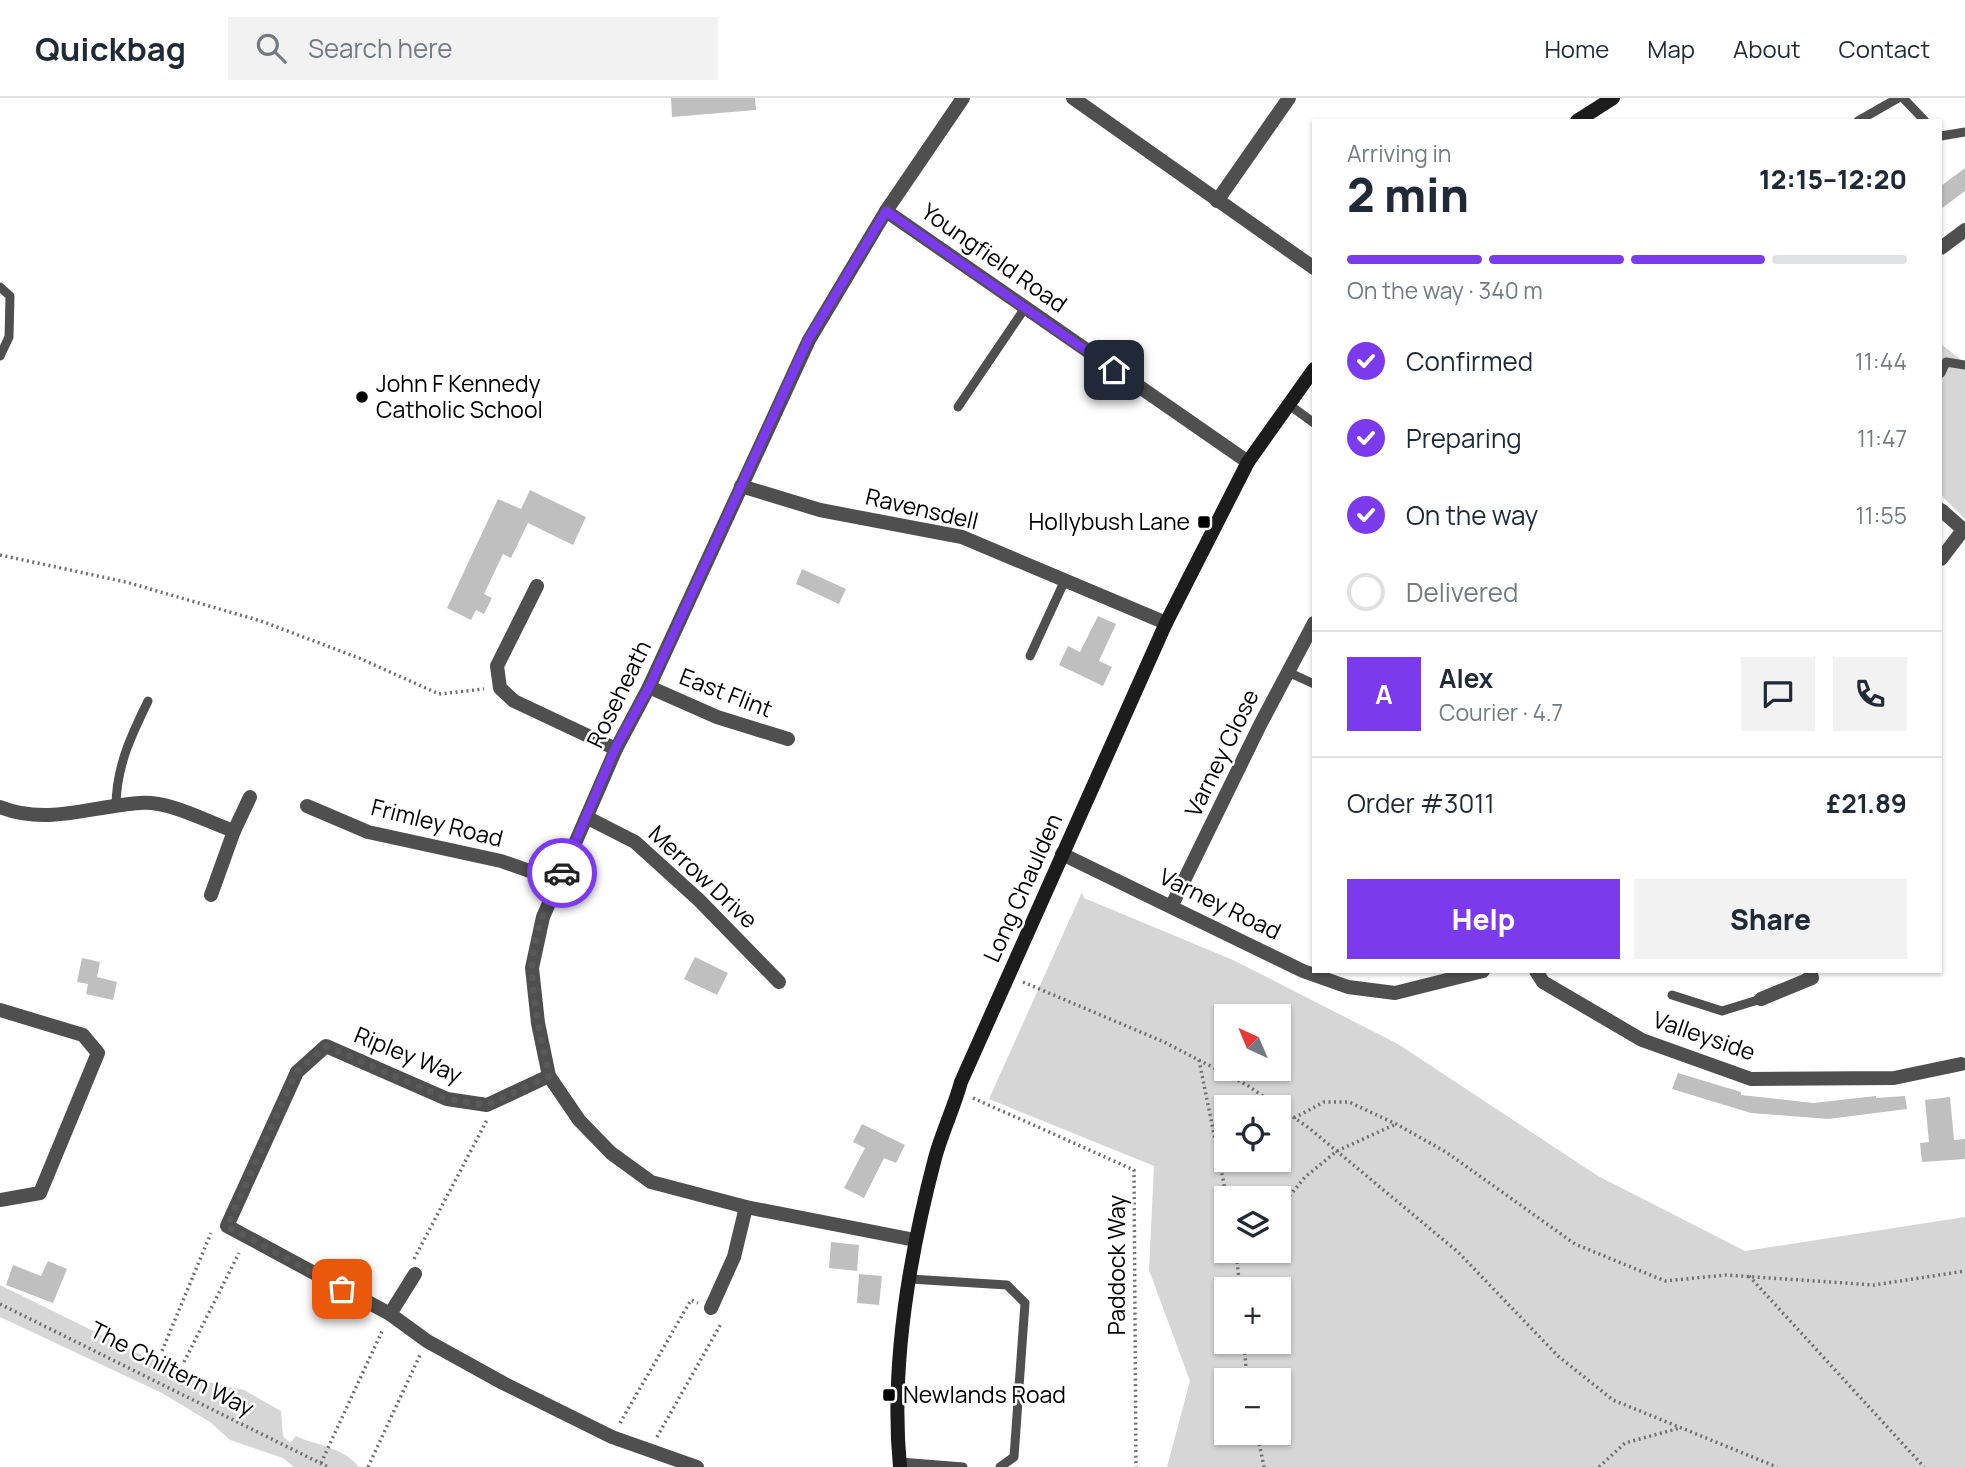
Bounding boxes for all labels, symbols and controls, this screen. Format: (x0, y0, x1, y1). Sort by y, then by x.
search box (228, 17, 718, 80)
text: Quickbag (35, 26, 186, 71)
icon: search (252, 29, 290, 67)
text: Search here (308, 30, 453, 66)
text: Home (1544, 32, 1609, 65)
text: Map (1647, 32, 1695, 65)
text: About (1733, 32, 1801, 65)
text: Contact (1839, 32, 1930, 65)
text: Arriving in (1347, 137, 1452, 169)
text: 12:15–12:20 (1759, 161, 1907, 197)
text: 2 min (1347, 163, 1469, 226)
street label: Youngfield Road (915, 195, 1074, 319)
text: On the way · 340 m (1347, 274, 1543, 306)
pin (1084, 340, 1144, 400)
icon: check (1347, 342, 1385, 380)
text: Confirmed (1406, 343, 1533, 379)
text: 11:44 (1855, 345, 1907, 377)
icon: home (1095, 351, 1133, 389)
place label: John F Kennedy Catholic School (376, 367, 543, 425)
marker: John F Kennedy Catholic School (354, 389, 370, 405)
icon: check (1347, 419, 1385, 457)
text: Preparing (1406, 420, 1522, 456)
text: 11:47 (1857, 422, 1907, 454)
street label: Ravensdell (863, 480, 982, 537)
icon: check (1347, 496, 1385, 534)
text: On the way (1406, 497, 1538, 533)
text: 11:55 (1856, 499, 1907, 531)
place label: Hollybush Lane (1029, 505, 1190, 537)
marker: Hollybush Lane (1196, 514, 1212, 530)
text: Delivered (1406, 574, 1518, 610)
street label: Roseheath (578, 634, 658, 753)
button: chat (1741, 657, 1815, 731)
button: phone (1833, 657, 1907, 731)
street label: East Flint (675, 660, 777, 724)
text: Alex (1439, 660, 1493, 696)
text: A (1375, 676, 1393, 712)
street label: Varney Close (1176, 683, 1266, 822)
text: Courier · 4.7 (1439, 696, 1563, 728)
text: Order #3011 (1347, 785, 1495, 821)
text: £21.89 (1826, 785, 1907, 821)
street label: Frimley Road (368, 790, 506, 854)
street label: Long Chaulden (975, 808, 1069, 967)
street label: Merrow Drive (642, 817, 765, 935)
courier (527, 838, 597, 908)
icon: car (543, 854, 581, 892)
street label: Varney Road (1154, 860, 1287, 946)
button: Help (1347, 879, 1620, 959)
button: Share (1634, 879, 1907, 959)
street label: Valleyside (1649, 1003, 1760, 1067)
north arrow (1214, 1004, 1292, 1082)
map controls (1214, 1004, 1291, 1445)
street label: Ripley Way (350, 1018, 467, 1090)
button: locate (1214, 1095, 1291, 1172)
button: layers (1214, 1186, 1291, 1263)
street label: Paddock Way (1100, 1195, 1132, 1335)
pin (312, 1259, 372, 1319)
icon: bag (323, 1270, 361, 1308)
button: + (1214, 1277, 1291, 1354)
street label: The Chiltern Way (85, 1313, 260, 1423)
button: − (1214, 1368, 1291, 1445)
place label: Newlands Road (903, 1378, 1066, 1410)
marker: Newlands Road (881, 1387, 897, 1403)

